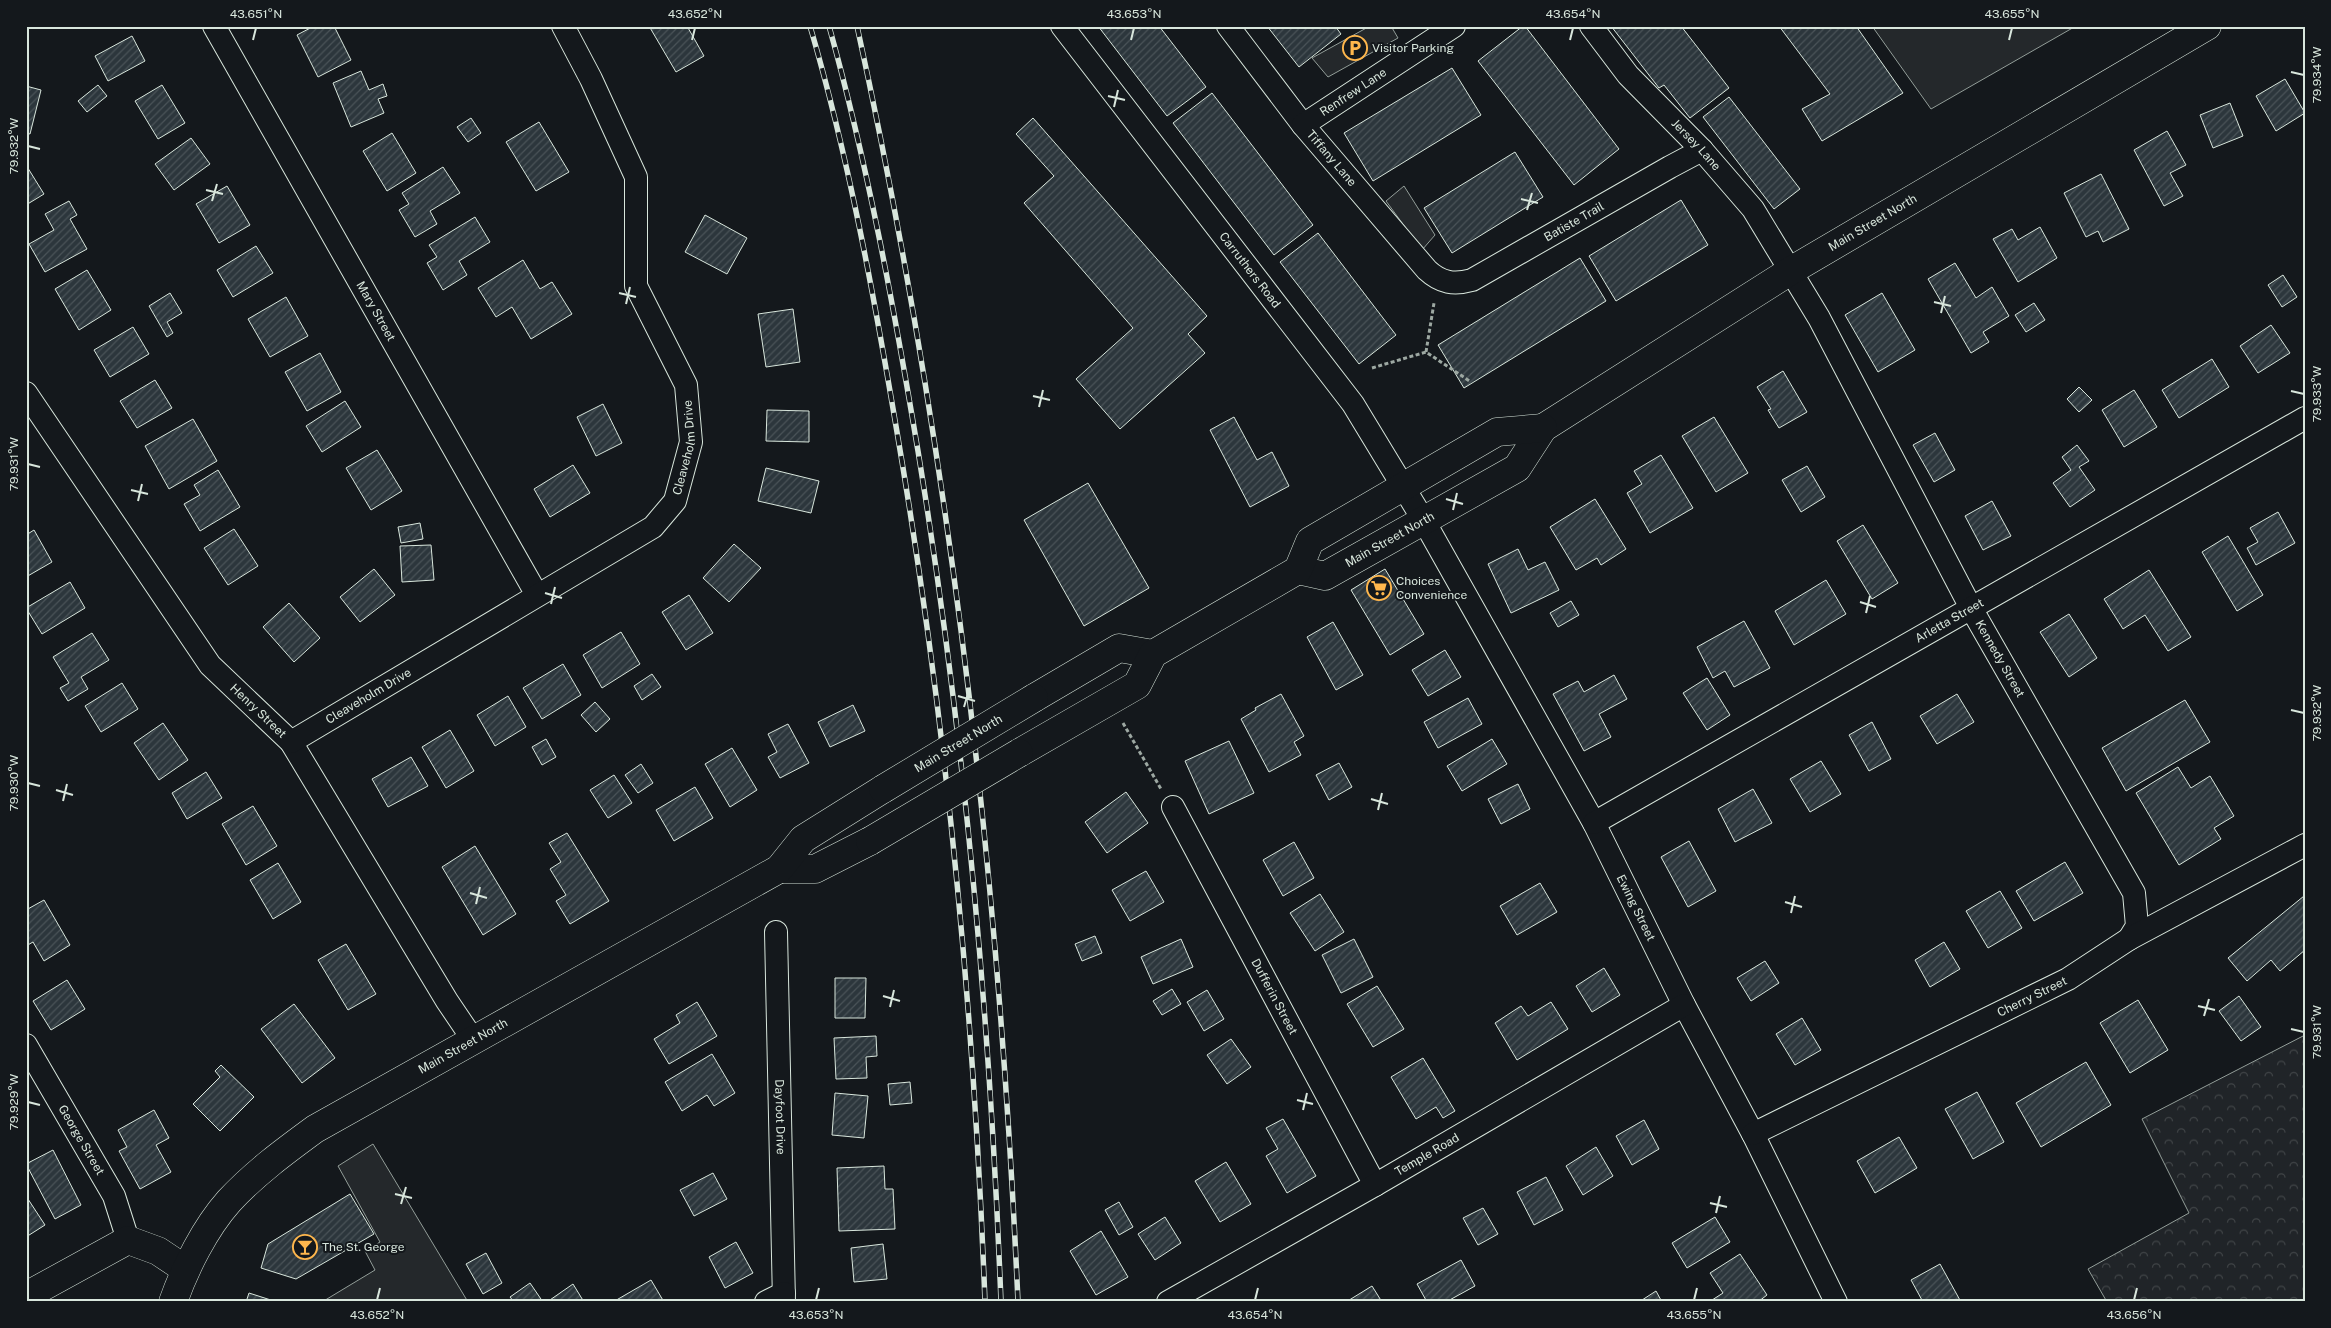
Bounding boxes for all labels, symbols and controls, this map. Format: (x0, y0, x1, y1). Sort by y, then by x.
text: 43.651°N (230, 7, 282, 21)
text: 43.652°N (668, 7, 722, 21)
text: 43.653°N (1106, 7, 1162, 21)
text: 43.654°N (1545, 7, 1601, 21)
text: 43.655°N (1984, 7, 2040, 21)
parking icon: Visitor Parking (1342, 35, 1368, 61)
place label: Visitor Parking (1372, 41, 1454, 55)
text: 79.934°W (2310, 46, 2324, 103)
street label: Renfrew Lane (1317, 65, 1389, 119)
street label: Jersey Lane (1669, 116, 1724, 174)
text: 79.932°W (7, 117, 21, 174)
street label: Tiffany Lane (1304, 127, 1359, 189)
street label: Main Street North (1826, 191, 1919, 254)
street label: Batiste Trail (1541, 199, 1607, 244)
street label: Carruthers Road (1216, 229, 1283, 311)
street label: Mary Street (353, 279, 399, 344)
text: 79.933°W (2310, 365, 2324, 422)
street label: Cleaveholm Drive (670, 399, 698, 497)
text: 79.931°W (7, 436, 21, 491)
street label: Main Street North (1343, 509, 1437, 570)
place label: Choices Convenience (1396, 574, 1468, 602)
supermarket icon: Choices Convenience (1366, 575, 1392, 601)
street label: Arletta Street (1913, 595, 1986, 646)
street label: Kennedy Street (1972, 617, 2028, 700)
street label: Cleaveholm Drive (323, 665, 414, 727)
street label: Henry Street (227, 681, 289, 741)
text: 79.932°W (2310, 684, 2324, 741)
street label: Main Street North (912, 712, 1005, 775)
text: 79.930°W (7, 754, 21, 811)
street label: Ewing Street (1614, 872, 1658, 943)
street label: Dufferin Street (1248, 956, 1300, 1037)
street label: Cherry Street (1995, 973, 2070, 1020)
text: 79.931°W (2310, 1004, 2324, 1059)
street label: Main Street North (416, 1016, 510, 1077)
text: 79.929°W (7, 1073, 21, 1130)
street label: Dayfoot Drive (772, 1079, 788, 1155)
street label: George Street (55, 1102, 107, 1178)
street label: Temple Road (1392, 1130, 1462, 1179)
bar icon: The St. George (292, 1234, 318, 1260)
place label: The St. George (322, 1240, 405, 1254)
text: 43.652°N (350, 1308, 404, 1322)
text: 43.653°N (788, 1308, 844, 1322)
text: 43.654°N (1227, 1308, 1283, 1322)
text: 43.655°N (1666, 1308, 1722, 1322)
text: 43.656°N (2106, 1308, 2162, 1322)

